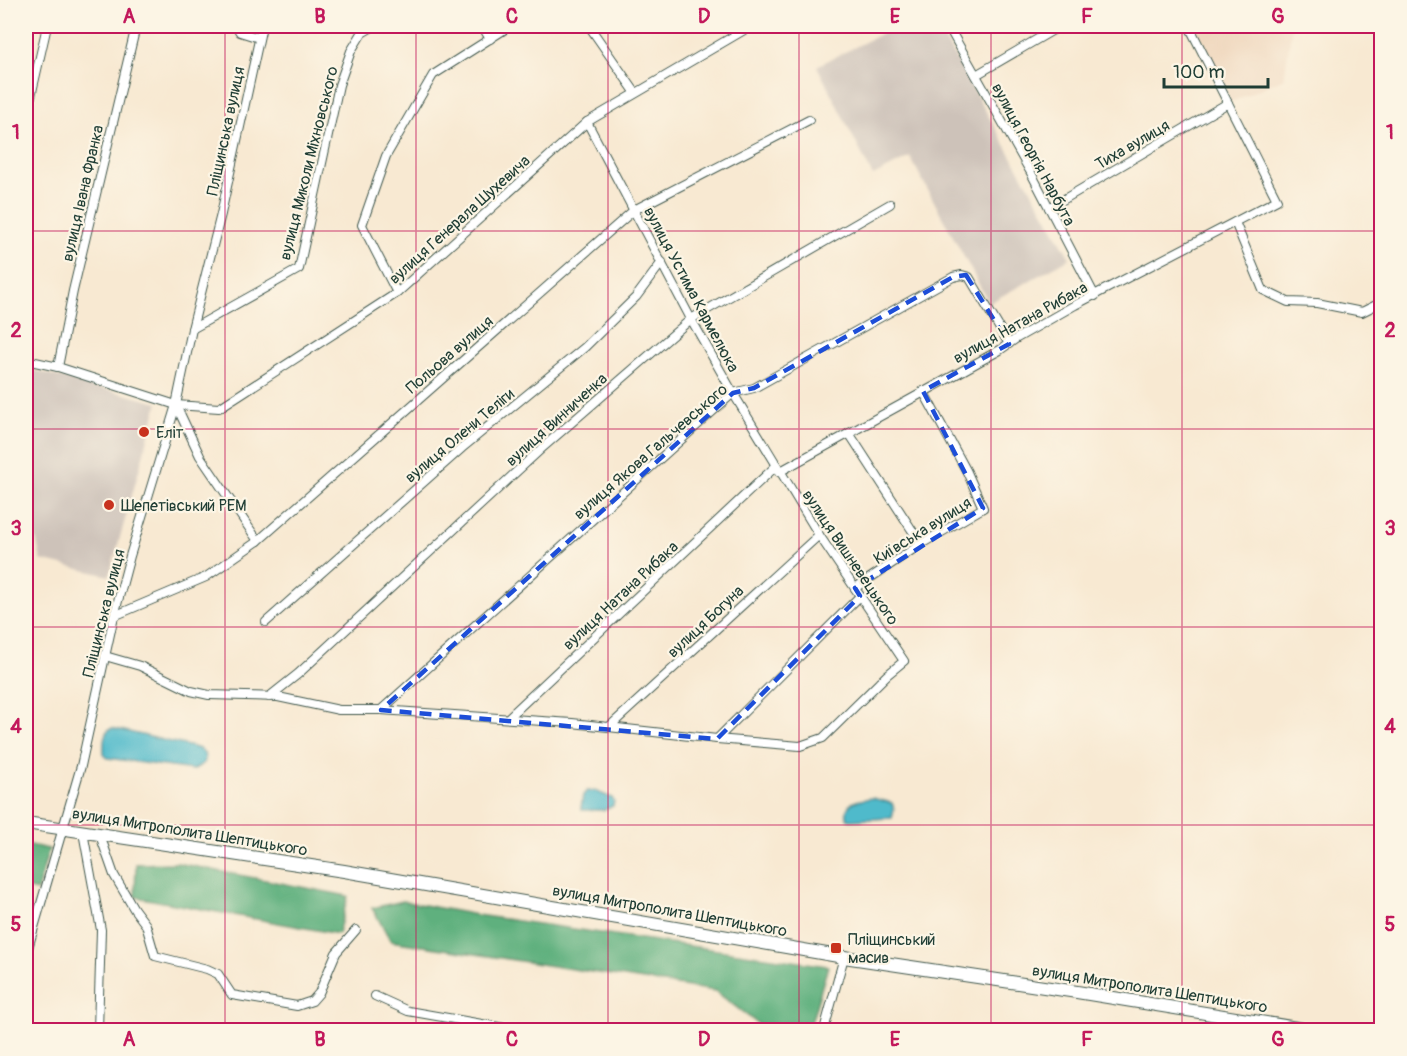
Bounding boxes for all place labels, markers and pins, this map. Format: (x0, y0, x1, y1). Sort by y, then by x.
place label: Еліт (156, 423, 184, 443)
marker: Еліт (137, 425, 151, 439)
place label: Шепетівський РЕМ (121, 496, 247, 516)
marker: Шепетівський РЕМ (102, 498, 116, 512)
place label: Пліщинський масив (848, 930, 935, 968)
marker: Пліщинський масив (829, 941, 843, 955)

